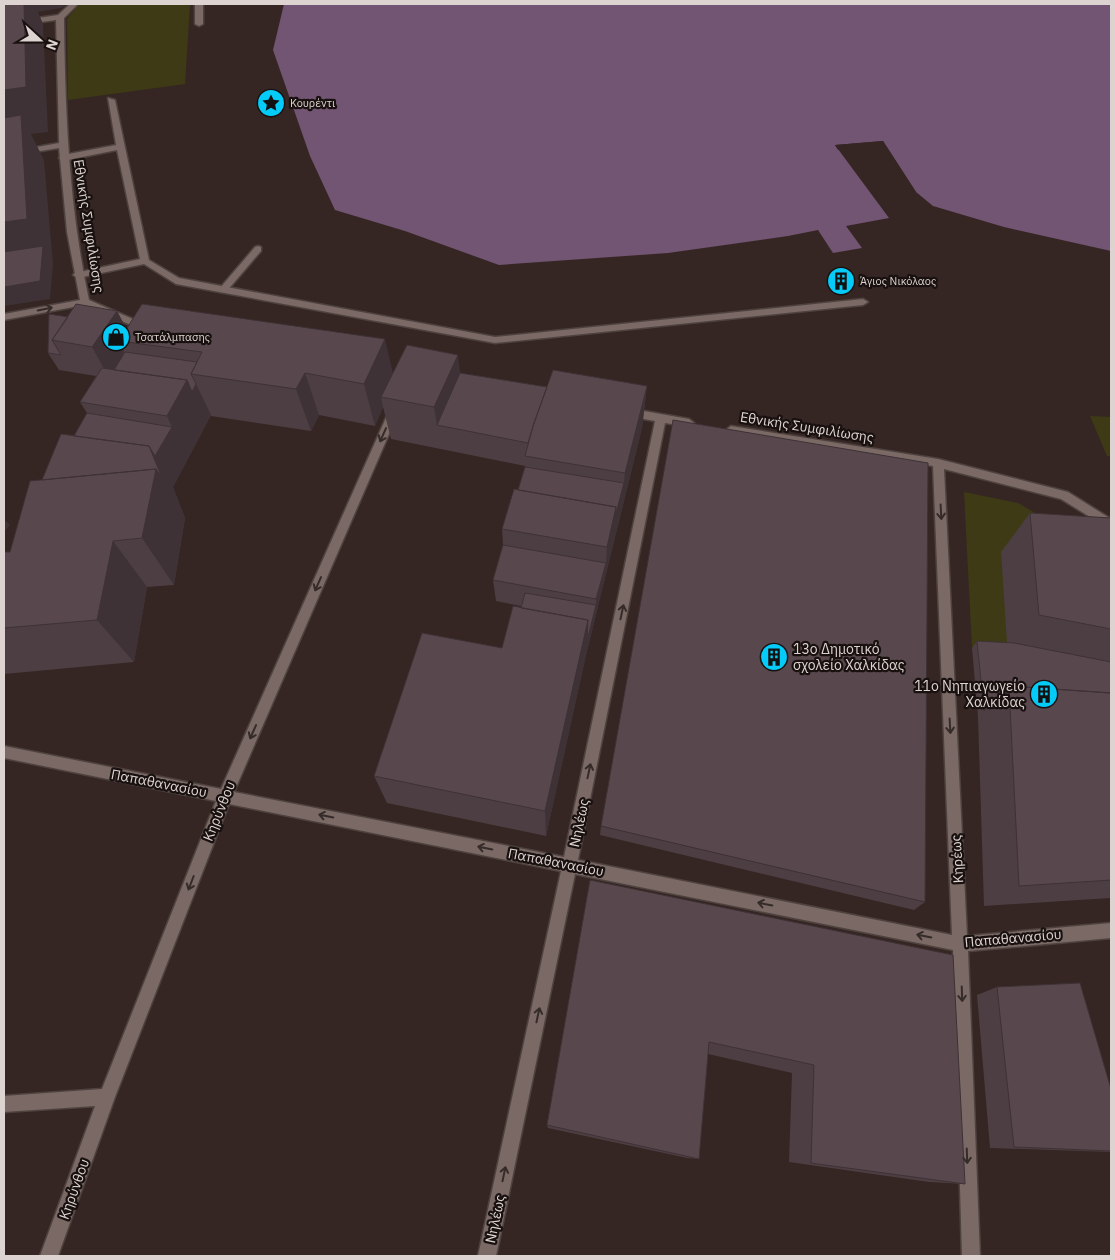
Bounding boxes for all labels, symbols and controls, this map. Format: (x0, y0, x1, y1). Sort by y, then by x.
north arrow (15, 15, 65, 65)
text: N (42, 37, 62, 53)
place icon: Κουρέντι (256, 88, 286, 118)
place label: Κουρέντι (290, 96, 335, 110)
street label: Εθνικής Συμφιλίωσης (70, 158, 108, 294)
building icon: Άγιος Νικόλαος (826, 266, 856, 296)
place label: Άγιος Νικόλαος (860, 274, 936, 288)
one-way arrow (36, 304, 52, 314)
shop icon: Τσατάλμπασης (101, 322, 131, 352)
place label: Τσατάλμπασης (135, 330, 210, 344)
street label: Εθνικής Συμφιλίωσης (739, 408, 875, 446)
one-way arrow (378, 427, 388, 442)
one-way arrow (936, 503, 945, 519)
one-way arrow (313, 576, 323, 591)
one-way arrow (618, 604, 627, 620)
place label: 13ο Δημοτικό σχολείο Χαλκίδας (793, 640, 905, 674)
building icon: 13ο Δημοτικό σχολείο Χαλκίδας (759, 642, 789, 672)
place label: 11ο Νηπιαγωγείο Χαλκίδας (914, 677, 1025, 711)
building icon: 11ο Νηπιαγωγείο Χαλκίδας (1029, 679, 1059, 709)
one-way arrow (946, 718, 955, 734)
one-way arrow (247, 724, 257, 739)
one-way arrow (585, 763, 595, 779)
street label: Παπαθανασίου (110, 765, 208, 801)
street label: Κηρύνθου (199, 778, 239, 844)
street label: Νηλέως (565, 797, 593, 849)
one-way arrow (318, 811, 334, 821)
street label: Κηρέως (947, 834, 967, 884)
one-way arrow (478, 843, 494, 852)
street label: Παπαθανασίου (507, 844, 605, 880)
one-way arrow (186, 874, 195, 890)
one-way arrow (757, 899, 773, 909)
street label: Παπαθανασίου (964, 925, 1062, 951)
one-way arrow (916, 931, 932, 940)
one-way arrow (957, 985, 967, 1001)
one-way arrow (534, 1008, 543, 1024)
one-way arrow (962, 1148, 972, 1164)
street label: Κηρύνθου (55, 1156, 93, 1222)
one-way arrow (500, 1167, 509, 1183)
street label: Νηλέως (481, 1193, 509, 1245)

